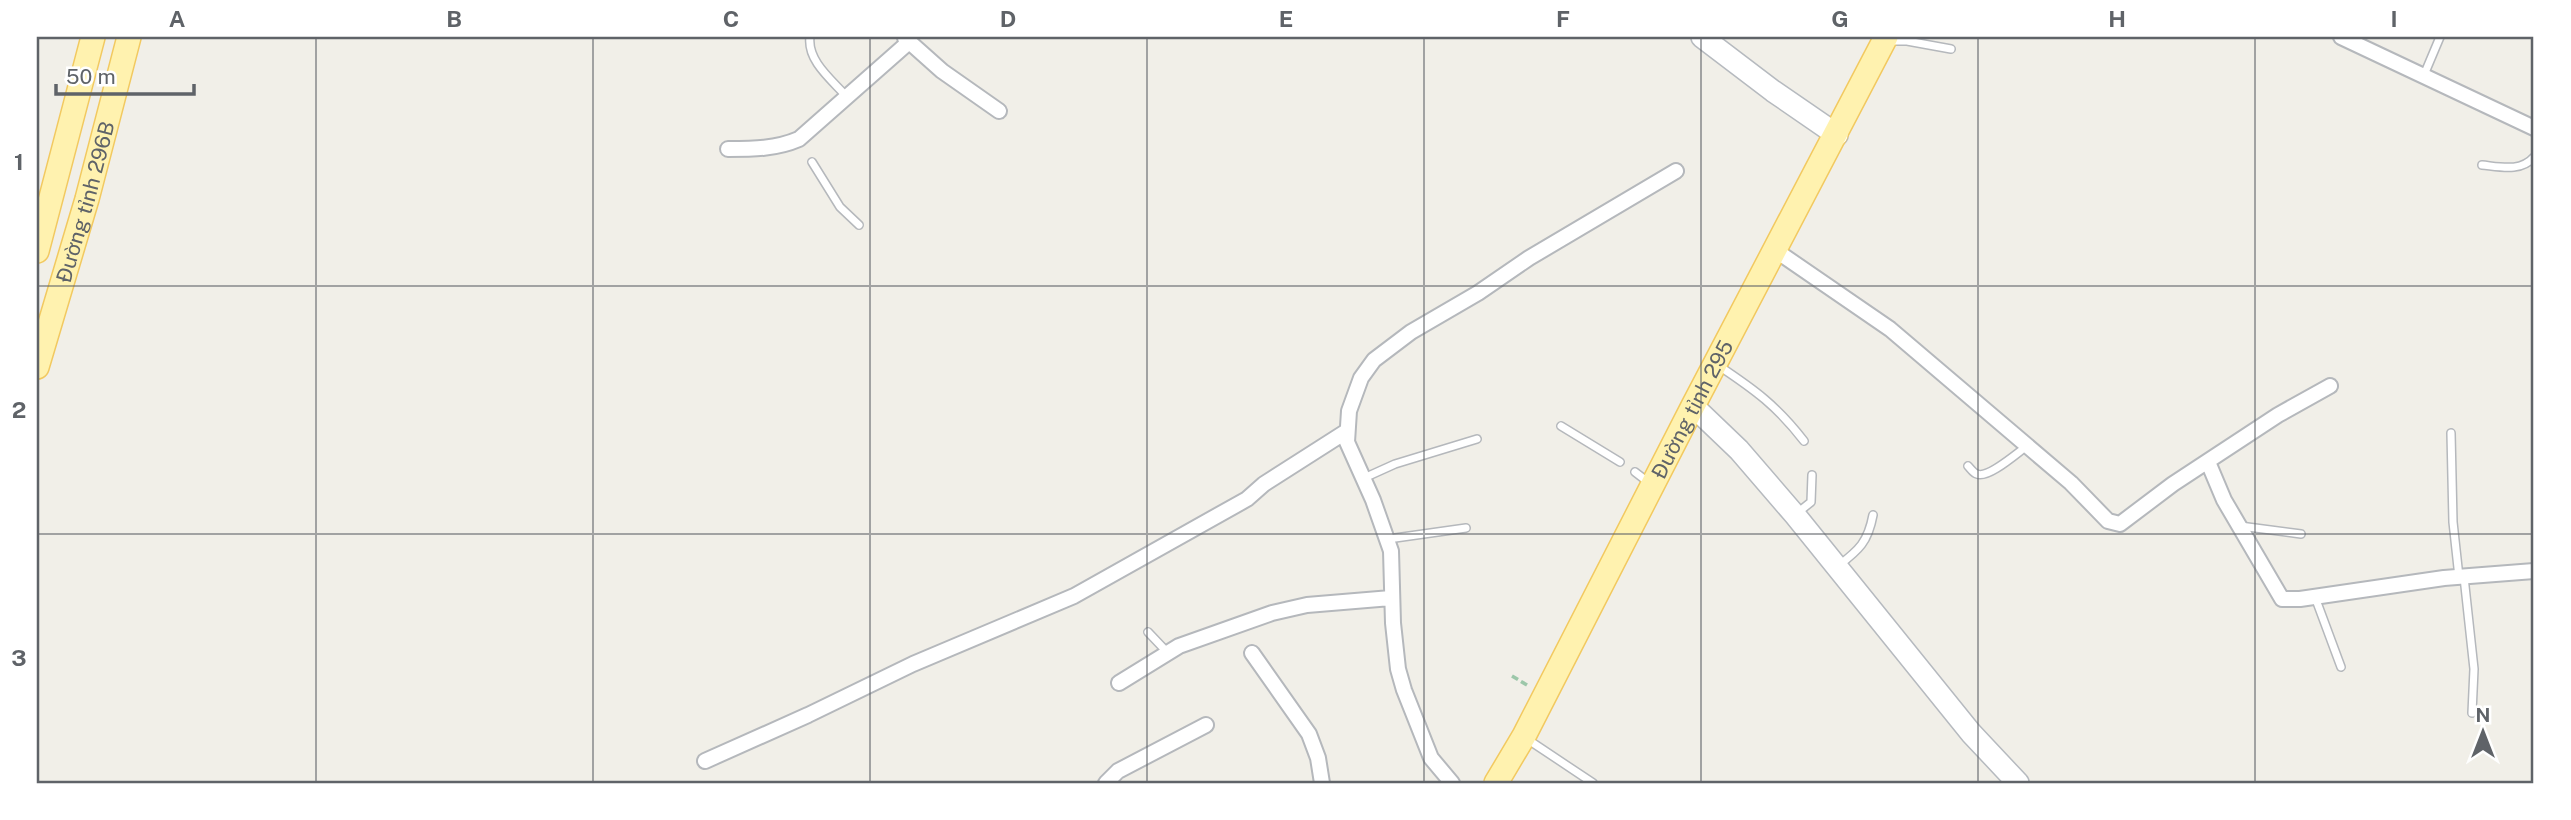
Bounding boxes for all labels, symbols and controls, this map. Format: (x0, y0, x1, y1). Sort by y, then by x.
text: A (169, 5, 186, 32)
text: B (446, 5, 462, 32)
text: C (723, 5, 739, 32)
text: D (1000, 5, 1016, 32)
text: E (1279, 5, 1293, 32)
text: F (1556, 5, 1570, 32)
text: G (1831, 5, 1849, 32)
text: H (2108, 5, 2126, 32)
text: I (2390, 5, 2398, 32)
scale bar (56, 52, 194, 96)
text: 50 m (66, 64, 116, 89)
street label: Đường tỉnh 296B (50, 118, 119, 286)
text: 1 (14, 148, 24, 175)
street label: Đường tỉnh 295 (1645, 336, 1738, 483)
text: 2 (12, 396, 26, 423)
text: 3 (11, 644, 27, 671)
north arrow (2448, 698, 2518, 768)
text: N (2476, 704, 2490, 726)

